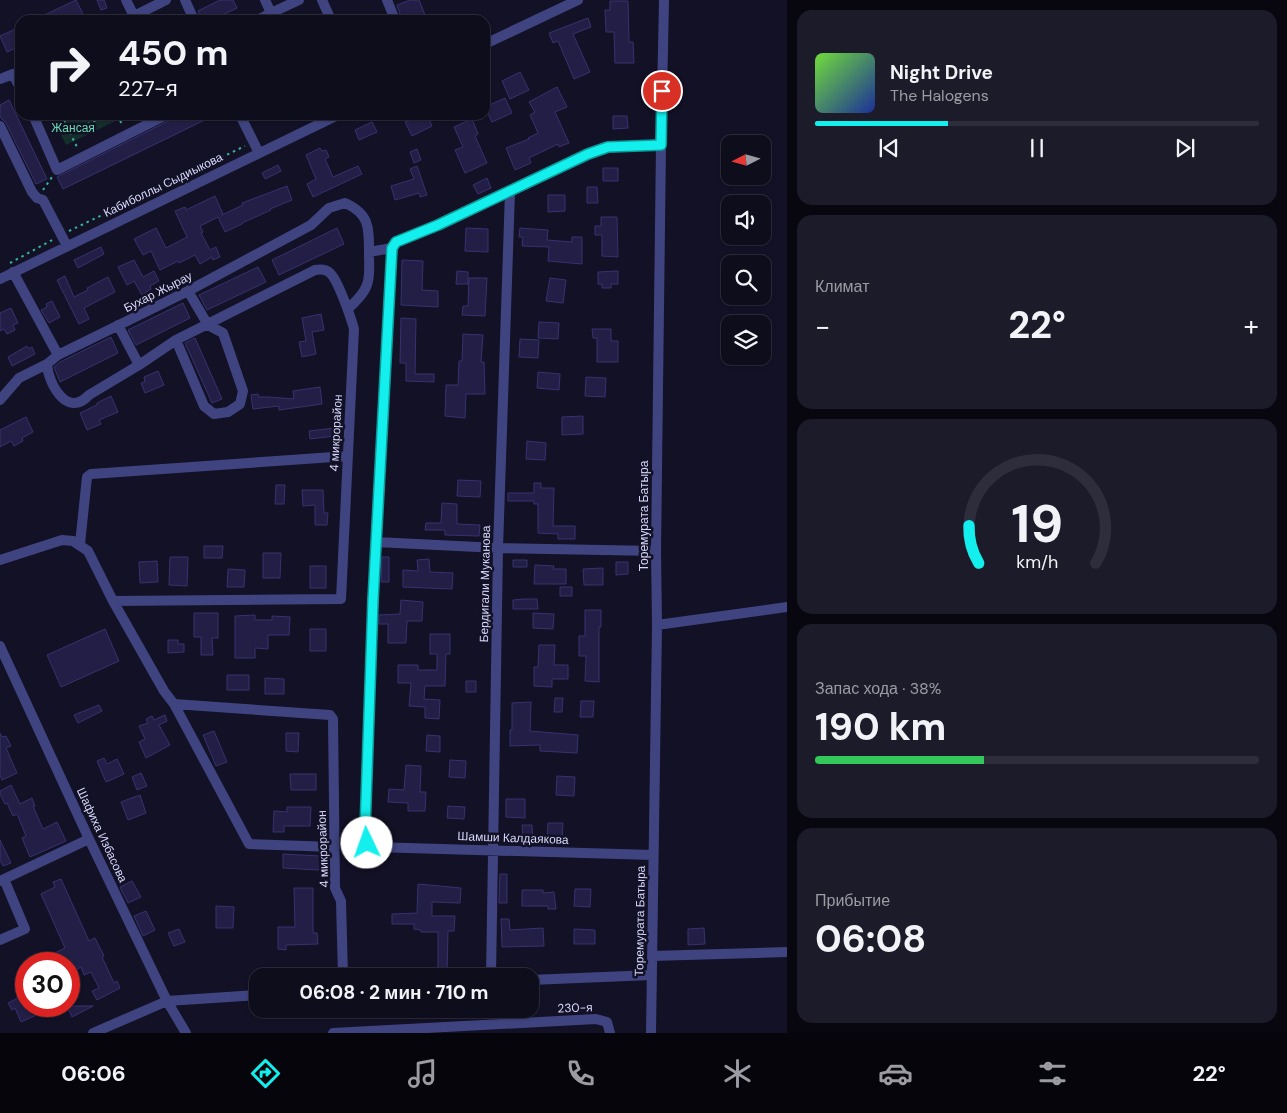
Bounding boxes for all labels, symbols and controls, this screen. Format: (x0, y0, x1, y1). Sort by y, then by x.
text: 450 m (118, 30, 228, 76)
icon: right (35, 35, 100, 100)
text: Night Drive (890, 60, 993, 85)
pin (641, 70, 683, 112)
text: 227-я (118, 74, 178, 103)
icon: arrive (648, 77, 676, 105)
text: The Halogens (890, 85, 989, 106)
park label: Жансая (51, 120, 95, 136)
icon: previous (875, 134, 903, 162)
icon: pause (1023, 134, 1051, 162)
icon: next (1171, 134, 1199, 162)
north arrow (721, 135, 771, 185)
map controls (721, 135, 771, 365)
street label: Кабиболлы Сыдиыкова (101, 149, 226, 221)
button: sound (721, 195, 771, 245)
button: search (721, 255, 771, 305)
street label: Бухар Жырау (121, 268, 195, 316)
text: Климат (815, 276, 869, 297)
text: 22° (1008, 300, 1066, 350)
text: − (815, 308, 830, 345)
text: + (1244, 308, 1259, 345)
button: layers (721, 315, 771, 365)
street label: 4 микрорайон (326, 394, 346, 472)
street label: Торемурата Батыра (636, 460, 652, 571)
text: 19 (1011, 490, 1063, 558)
street label: Бердигали Муканова (476, 525, 494, 643)
text: km/h (1016, 550, 1058, 574)
text: Запас хода · 38% (815, 678, 941, 699)
text: 190 km (815, 702, 946, 752)
street label: Шафиха Избасова (73, 785, 131, 885)
street label: 4 микрорайон (314, 810, 332, 888)
position arrow (340, 816, 392, 868)
street label: Шамши Калдаякова (457, 828, 569, 848)
street label: Торемурата Батыра (631, 865, 649, 976)
text: Прибытие (815, 890, 890, 911)
text: 06:08 (815, 914, 926, 964)
speed limit sign: 30 (15, 952, 80, 1017)
text: 06:08 · 2 мин · 710 m (300, 980, 488, 1005)
street label: 230-я (557, 999, 593, 1017)
icon: directions (248, 1056, 283, 1091)
icon: music (405, 1056, 440, 1091)
icon: phone (563, 1056, 598, 1091)
icon: climate (720, 1056, 755, 1091)
icon: car (878, 1056, 913, 1091)
icon: filters (1035, 1056, 1070, 1091)
text: 06:06 (61, 1059, 126, 1088)
text: 22° (1192, 1059, 1226, 1088)

